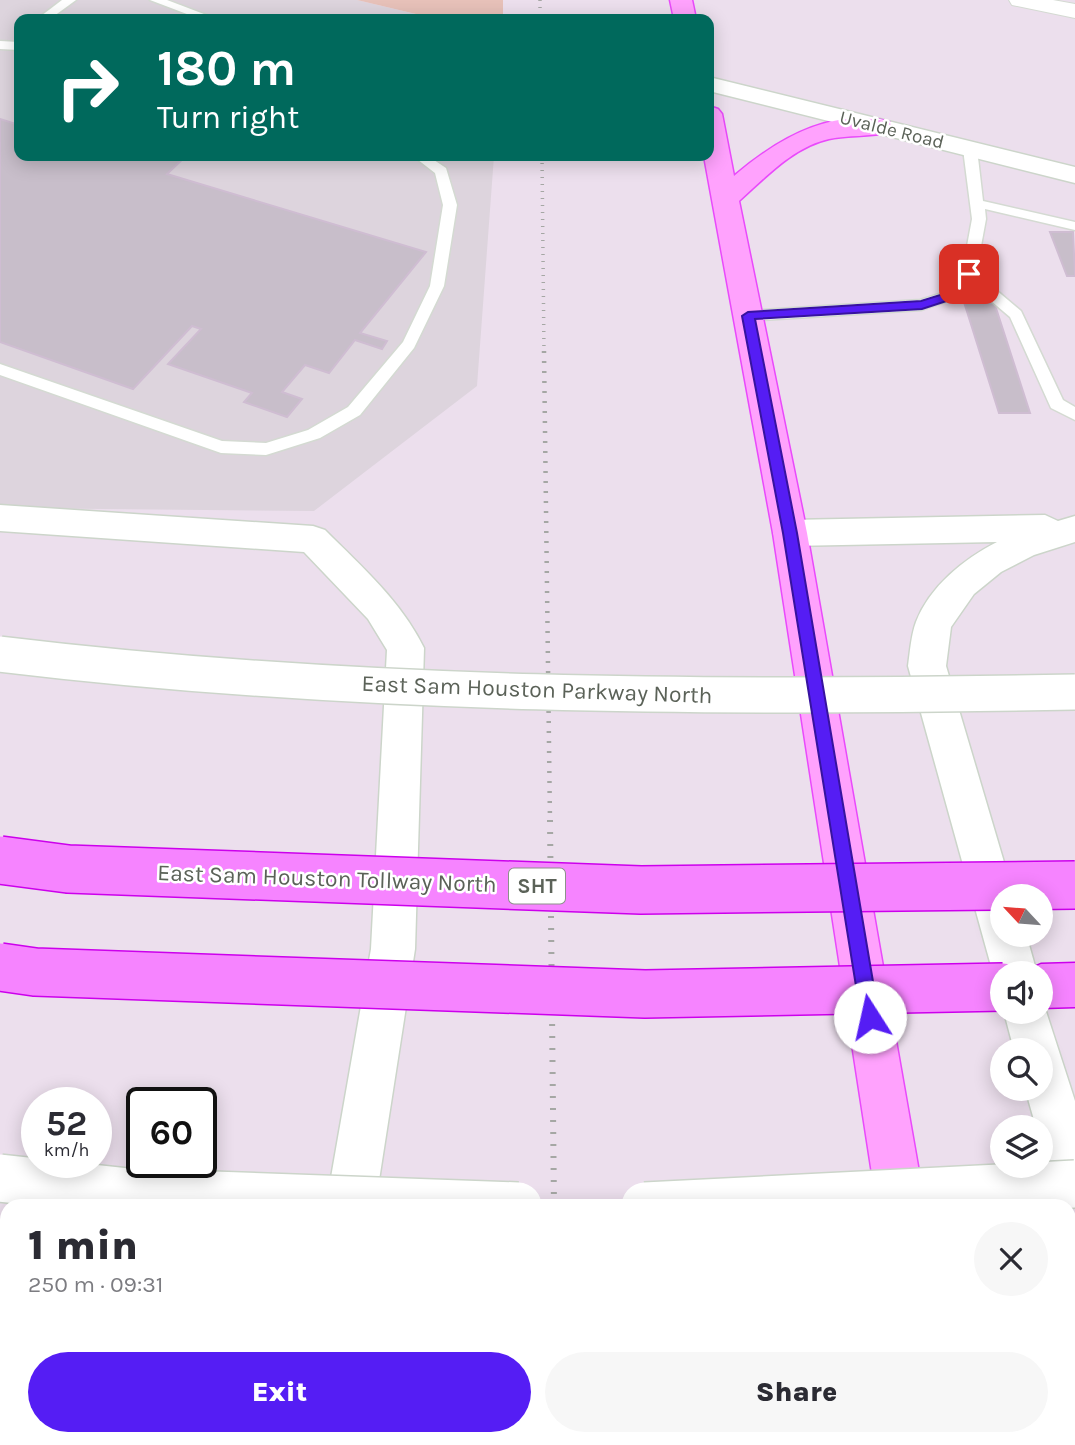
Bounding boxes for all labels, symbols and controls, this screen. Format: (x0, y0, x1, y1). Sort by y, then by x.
text: 180 m (157, 40, 296, 97)
icon: right (42, 42, 133, 133)
text: Turn right (157, 99, 299, 136)
street label: Uvalde Road (837, 106, 946, 154)
pin (939, 244, 999, 304)
icon: arrive (950, 255, 988, 293)
street label: East Sam Houston Parkway North (361, 670, 713, 709)
street label: East Sam Houston Tollway North (157, 859, 497, 898)
road number: SHT (509, 868, 565, 903)
north arrow (990, 884, 1054, 947)
map controls (990, 884, 1053, 1178)
button: sound (990, 961, 1053, 1024)
position arrow (833, 980, 907, 1054)
button: search (990, 1038, 1053, 1101)
speed limit sign: 60 (126, 1087, 217, 1178)
text: 52 (46, 1103, 87, 1144)
button: layers (990, 1115, 1053, 1178)
text: km/h (44, 1139, 89, 1161)
text: 1 min (28, 1220, 138, 1270)
button: close (974, 1222, 1048, 1296)
text: 250 m · 09:31 (28, 1271, 163, 1298)
button: Exit (28, 1352, 531, 1432)
button: Share (545, 1352, 1048, 1432)

